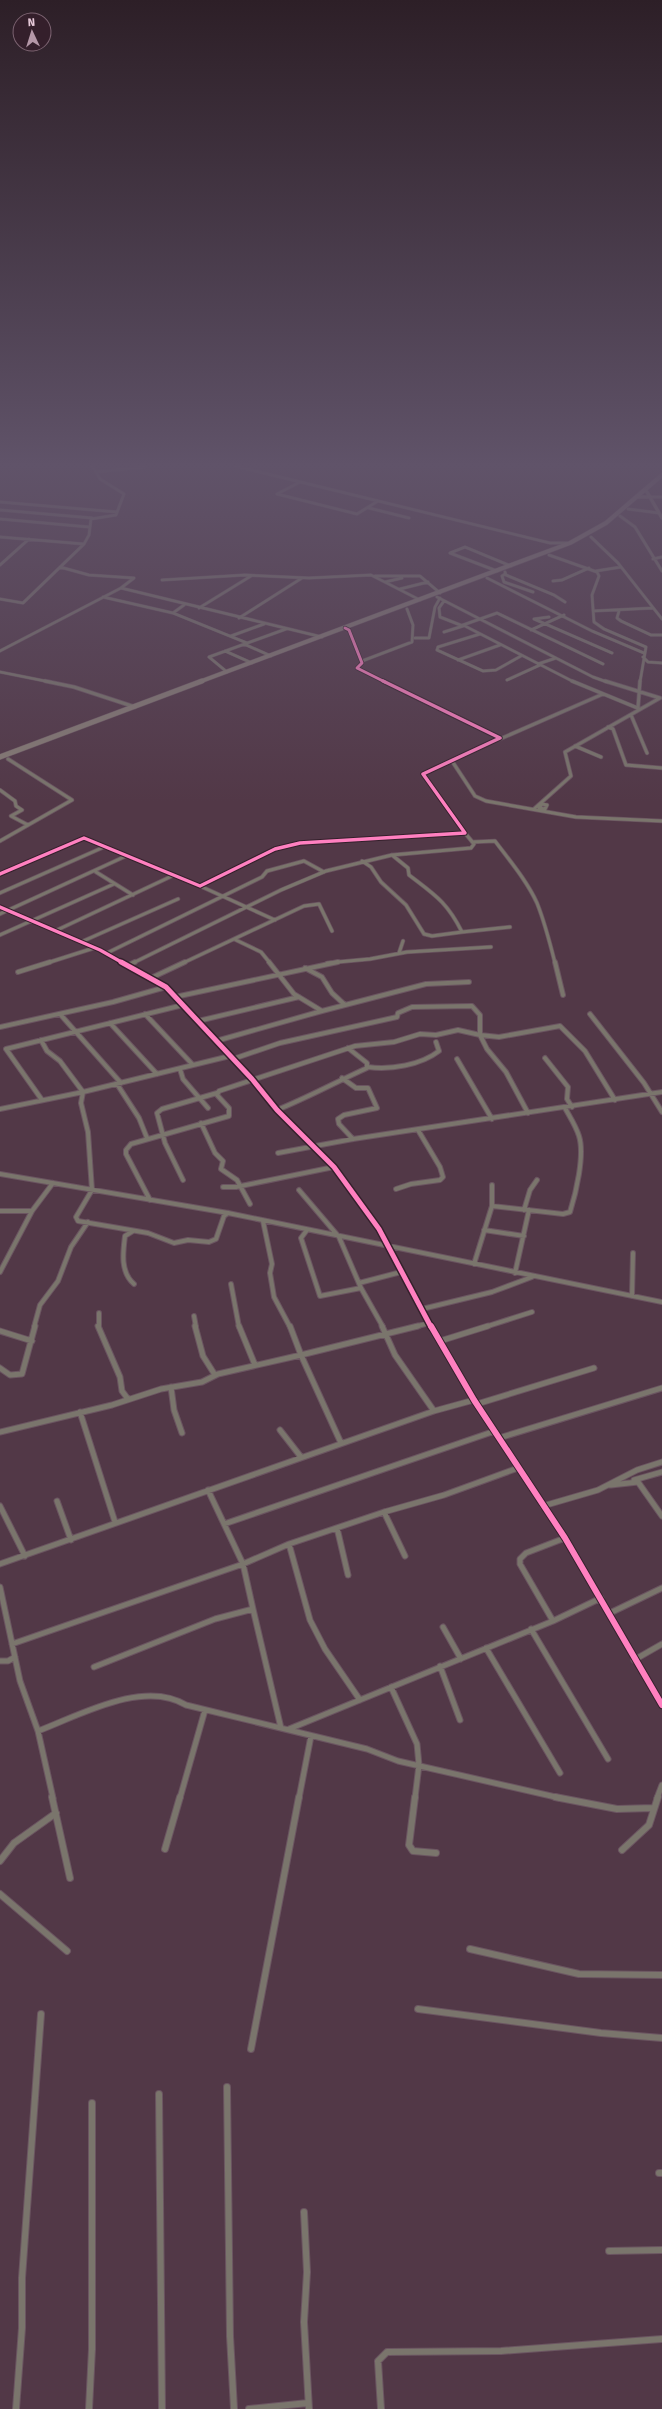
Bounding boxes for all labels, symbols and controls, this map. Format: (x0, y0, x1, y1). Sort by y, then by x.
north arrow (12, 12, 52, 52)
text: N (27, 16, 35, 29)

